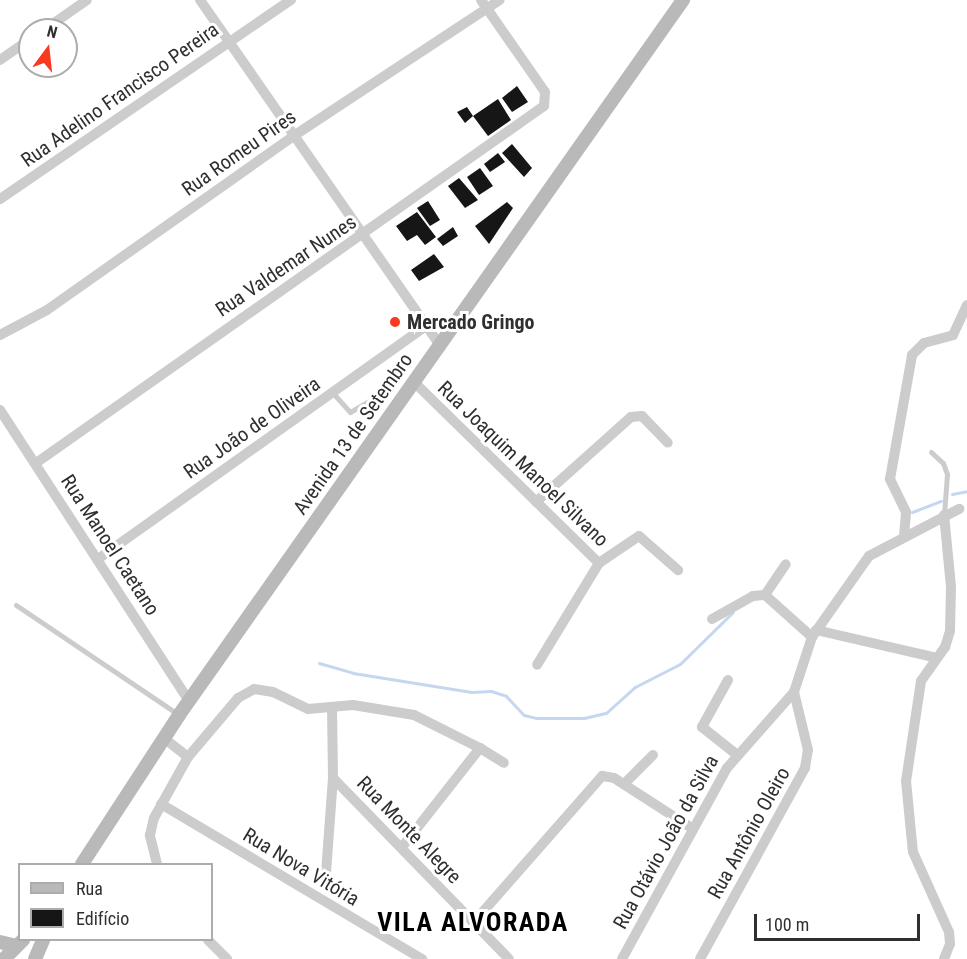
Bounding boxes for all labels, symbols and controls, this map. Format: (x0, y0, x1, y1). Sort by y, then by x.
street label: Rua Adelino Francisco Pereira (17, 18, 223, 172)
north arrow (18, 18, 78, 78)
text: N (45, 22, 59, 43)
street label: Rua Romeu Pires (177, 105, 301, 201)
street label: Rua Valdemar Nunes (211, 210, 361, 322)
place label: Mercado Gringo (407, 310, 534, 334)
marker: Mercado Gringo (388, 315, 402, 329)
street label: Avenida 13 de Setembro (288, 349, 418, 519)
street label: Rua João de Oliveira (179, 372, 325, 484)
street label: Rua Joaquim Manoel Silvano (433, 376, 613, 552)
street label: Rua Manoel Caetano (56, 470, 164, 620)
street label: Rua Otávio João da Silva (608, 751, 724, 933)
street label: Rua Antônio Oleiro (703, 763, 795, 903)
street label: Rua Monte Alegre (352, 771, 466, 889)
street label: Rua Nova Vitória (239, 823, 363, 911)
legend (18, 863, 213, 941)
text: Rua (76, 878, 103, 899)
scale bar (757, 902, 924, 940)
district label: VILA ALVORADA (377, 907, 569, 939)
text: Edifício (76, 908, 129, 929)
text: 100 m (765, 914, 809, 935)

